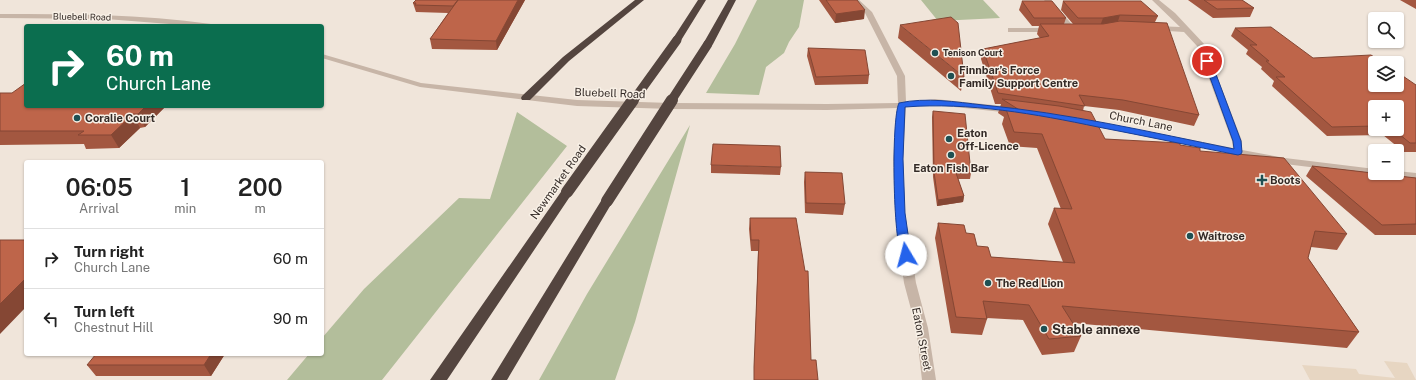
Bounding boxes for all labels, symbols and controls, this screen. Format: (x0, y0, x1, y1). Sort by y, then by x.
street label: Bluebell Road (53, 10, 111, 23)
map controls (1368, 12, 1404, 180)
button: search (1368, 12, 1404, 48)
text: 60 m (106, 39, 174, 72)
icon: right (40, 40, 92, 92)
pin (1190, 44, 1224, 78)
place label: Tenison Court (943, 47, 1003, 58)
marker: Tenison Court (930, 48, 940, 58)
icon: arrive (1196, 50, 1218, 72)
button: layers (1368, 56, 1404, 92)
place label: Finnbar’s Force Family Support Centre (959, 64, 1078, 89)
marker: Finnbar’s Force Family Support Centre (946, 71, 956, 81)
text: Church Lane (106, 73, 211, 94)
street label: Bluebell Road (574, 86, 646, 100)
button: + (1368, 100, 1404, 136)
street label: Church Lane (1108, 109, 1174, 133)
place label: Coralie Court (85, 112, 155, 124)
marker: Coralie Court (72, 113, 82, 123)
place label: Eaton Off-Licence (957, 127, 1019, 152)
marker: Eaton Off-Licence (944, 134, 954, 144)
street label: Newmarket Road (528, 143, 588, 221)
button: − (1368, 144, 1404, 180)
marker: Eaton Fish Bar (946, 150, 956, 160)
place label: Eaton Fish Bar (913, 162, 989, 174)
text: 06:05 (65, 173, 133, 201)
text: 1 (180, 173, 190, 201)
text: 200 (238, 173, 283, 201)
place label: Boots (1270, 174, 1301, 186)
marker: Boots (1257, 175, 1267, 185)
text: Arrival (79, 201, 119, 216)
text: min (174, 201, 196, 216)
text: m (254, 201, 266, 216)
place label: Waitrose (1198, 230, 1245, 242)
marker: Waitrose (1185, 231, 1195, 241)
position arrow (885, 234, 927, 276)
text: Turn right (74, 243, 144, 260)
icon: right (40, 248, 62, 270)
text: 60 m (273, 250, 308, 267)
text: Church Lane (74, 260, 150, 275)
place label: The Red Lion (996, 277, 1063, 289)
marker: The Red Lion (983, 278, 993, 288)
text: Turn left (74, 303, 135, 320)
street label: Eaton Street (910, 306, 934, 372)
icon: left (40, 308, 62, 330)
text: 90 m (273, 310, 308, 327)
text: Chestnut Hill (74, 320, 153, 335)
place label: Stable annexe (1052, 322, 1140, 337)
marker: Stable annexe (1039, 324, 1049, 334)

